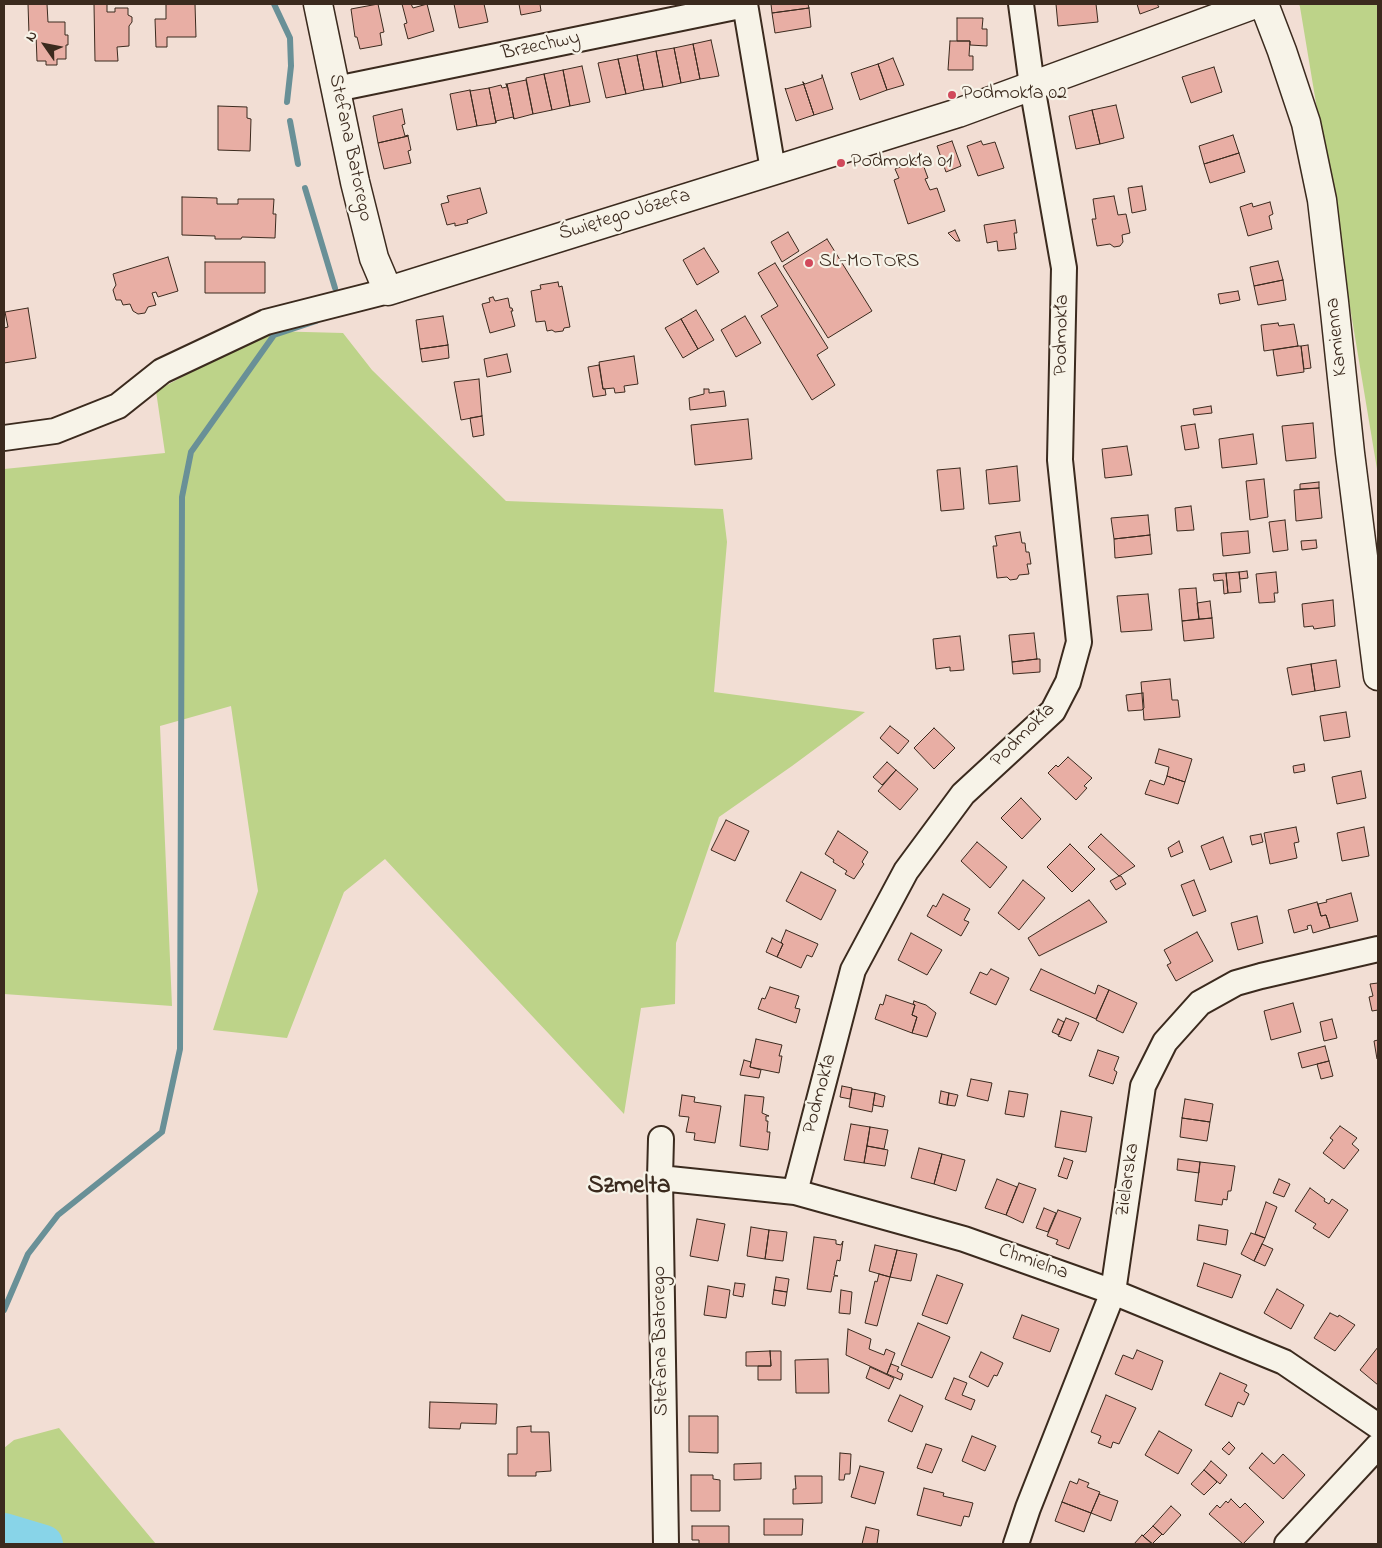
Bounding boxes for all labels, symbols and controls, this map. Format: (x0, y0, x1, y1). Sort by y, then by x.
north arrow (20, 20, 70, 70)
text: N (21, 27, 43, 46)
street label: Brzechwy (500, 27, 582, 67)
street label: Stefana Batorego (322, 72, 376, 224)
place label: Podmokła 02 (962, 83, 1067, 107)
marker: Podmokła 02 (946, 89, 958, 101)
place label: Podmokła 01 (851, 151, 952, 175)
marker: Podmokła 01 (835, 157, 847, 169)
street label: Świętego Józefa (556, 185, 694, 247)
place label: SL-MOTORS (819, 251, 919, 275)
marker: SL-MOTORS (803, 257, 815, 269)
street label: Podmokła (1050, 294, 1076, 376)
street label: Kamienna (1322, 296, 1354, 378)
street label: Podmokła (987, 699, 1061, 773)
street label: Podmokła (799, 1052, 843, 1136)
street label: Zielarska (1112, 1142, 1146, 1218)
district label: Szmelta (587, 1173, 671, 1203)
street label: Chmielna (995, 1239, 1071, 1287)
street label: Stefana Batorego (649, 1266, 675, 1416)

